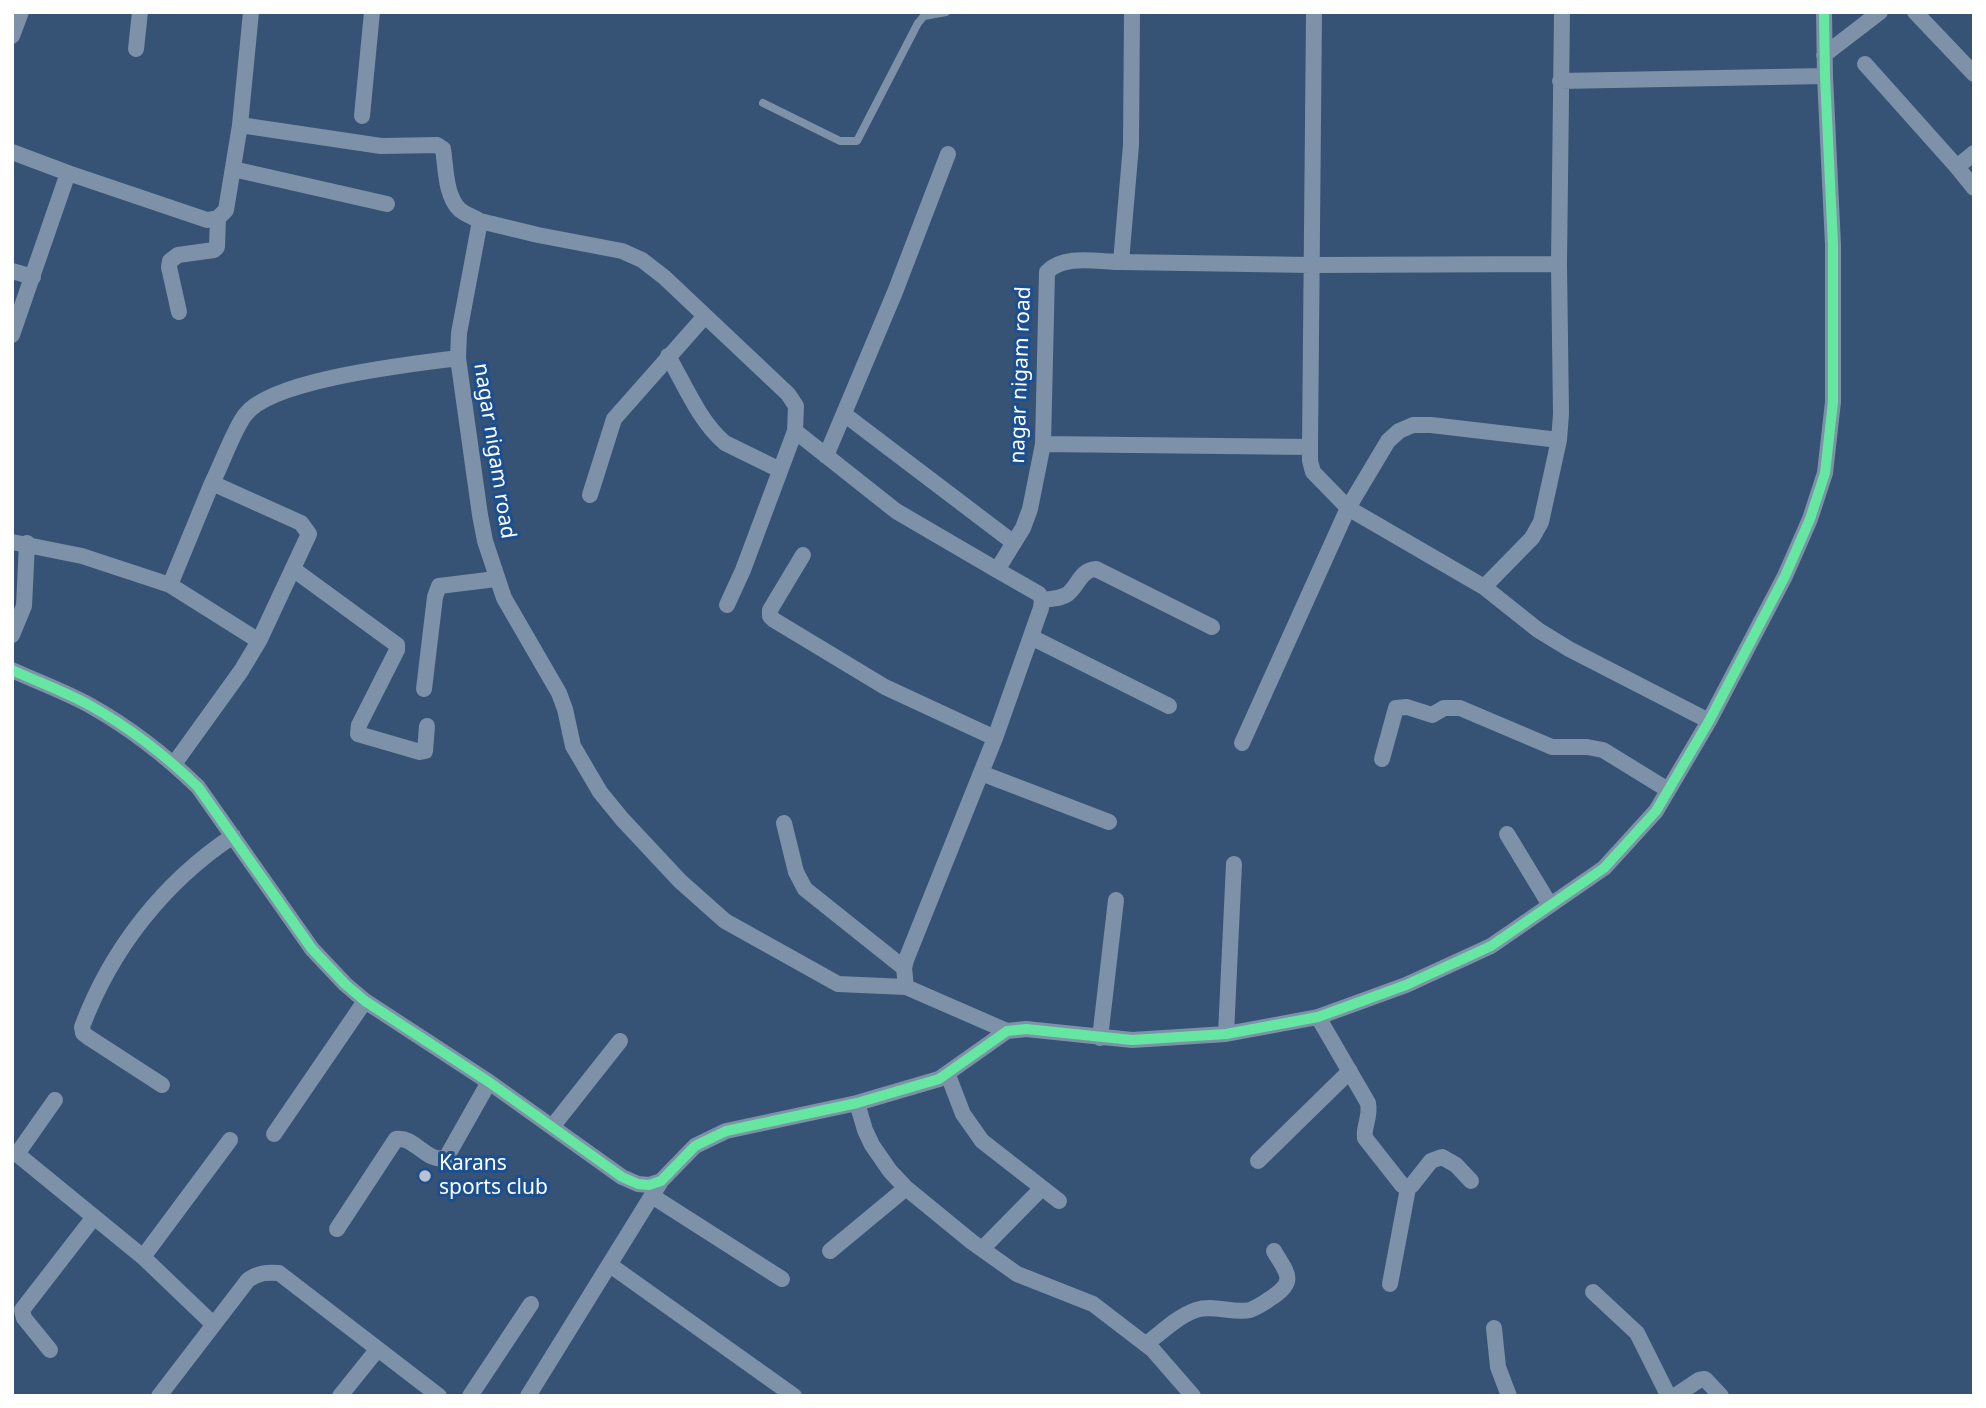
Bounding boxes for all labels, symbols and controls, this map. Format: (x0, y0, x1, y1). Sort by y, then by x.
street label: nagar nigam road (1005, 286, 1037, 464)
street label: nagar nigam road (468, 361, 520, 541)
place label: Karans sports club (439, 1151, 548, 1201)
marker: Karans sports club (417, 1168, 433, 1184)

